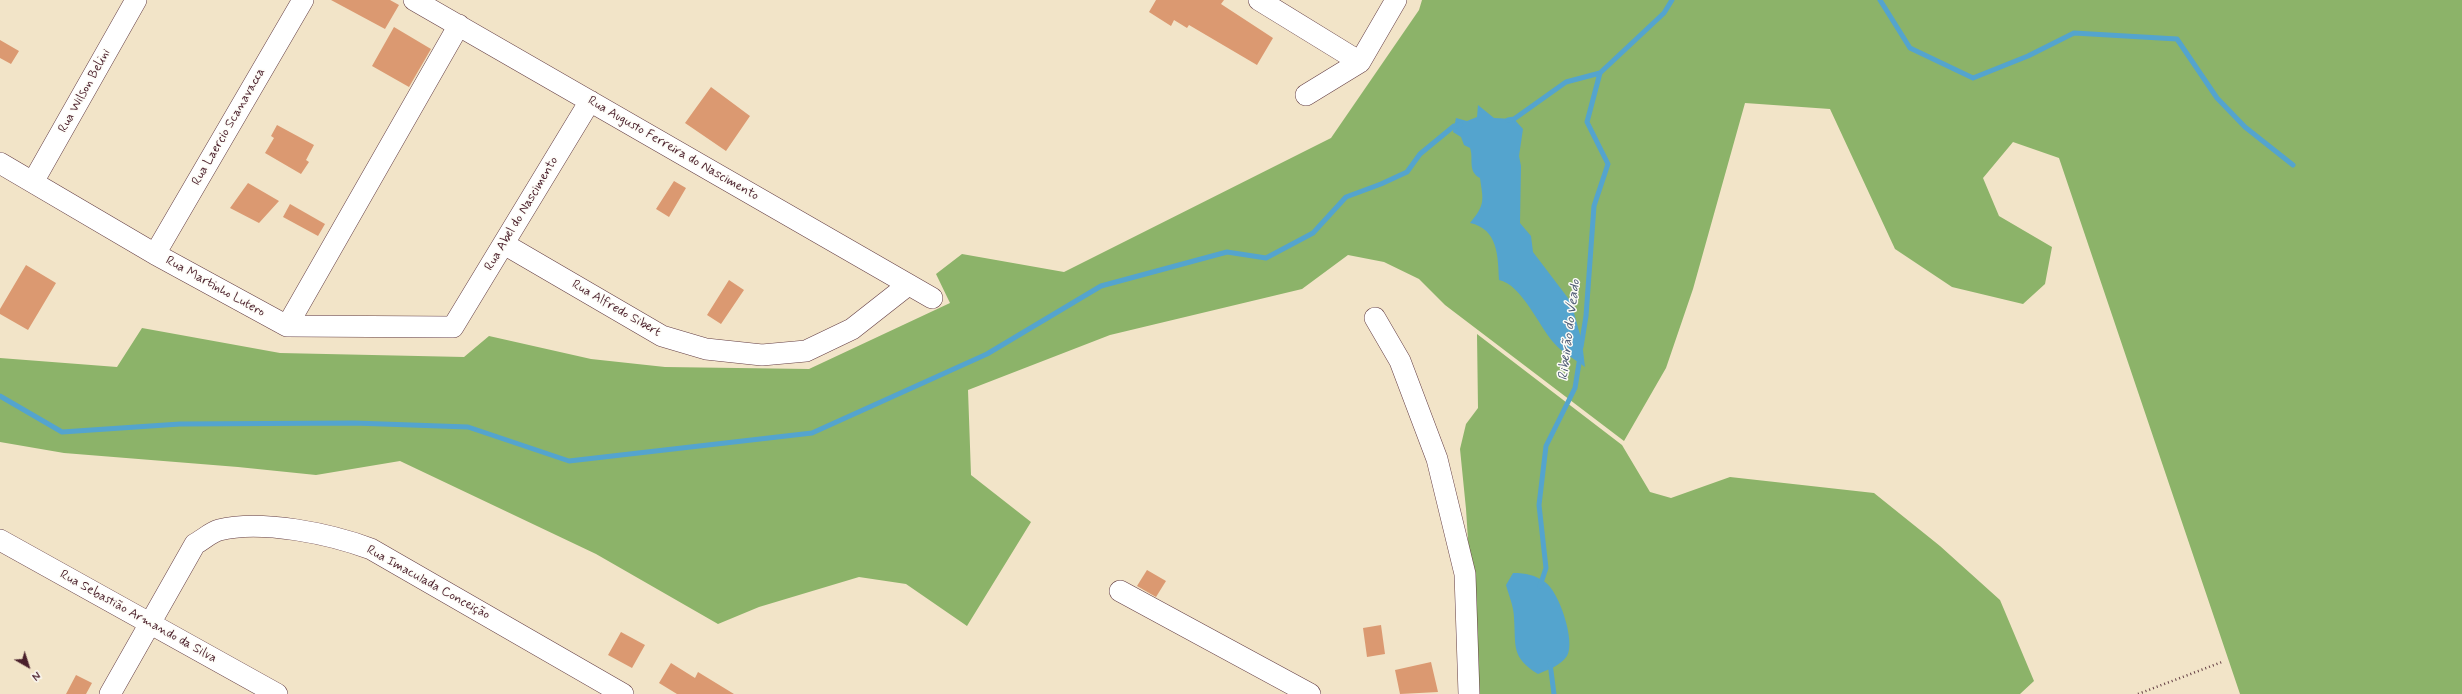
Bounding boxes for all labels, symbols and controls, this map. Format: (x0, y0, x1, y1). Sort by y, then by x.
street label: Rua Wilson Belini (56, 46, 114, 136)
street label: Rua Laercio Scanavacca (189, 66, 269, 188)
street label: Rua Augusto Ferreira do Nascimento (585, 93, 761, 205)
street label: Rua Abel do Nascimento (482, 154, 562, 274)
street label: Rua Martinho Lutero (163, 253, 267, 321)
street label: Rua Alfredo Sibert (569, 277, 663, 341)
water label: Ribeirão do Veado (1555, 279, 1585, 381)
street label: Rua Imaculada Conceição (364, 543, 492, 623)
street label: Rua Sebastião Armando da Silva (57, 567, 219, 667)
north arrow (8, 646, 48, 686)
text: N (28, 668, 43, 683)

